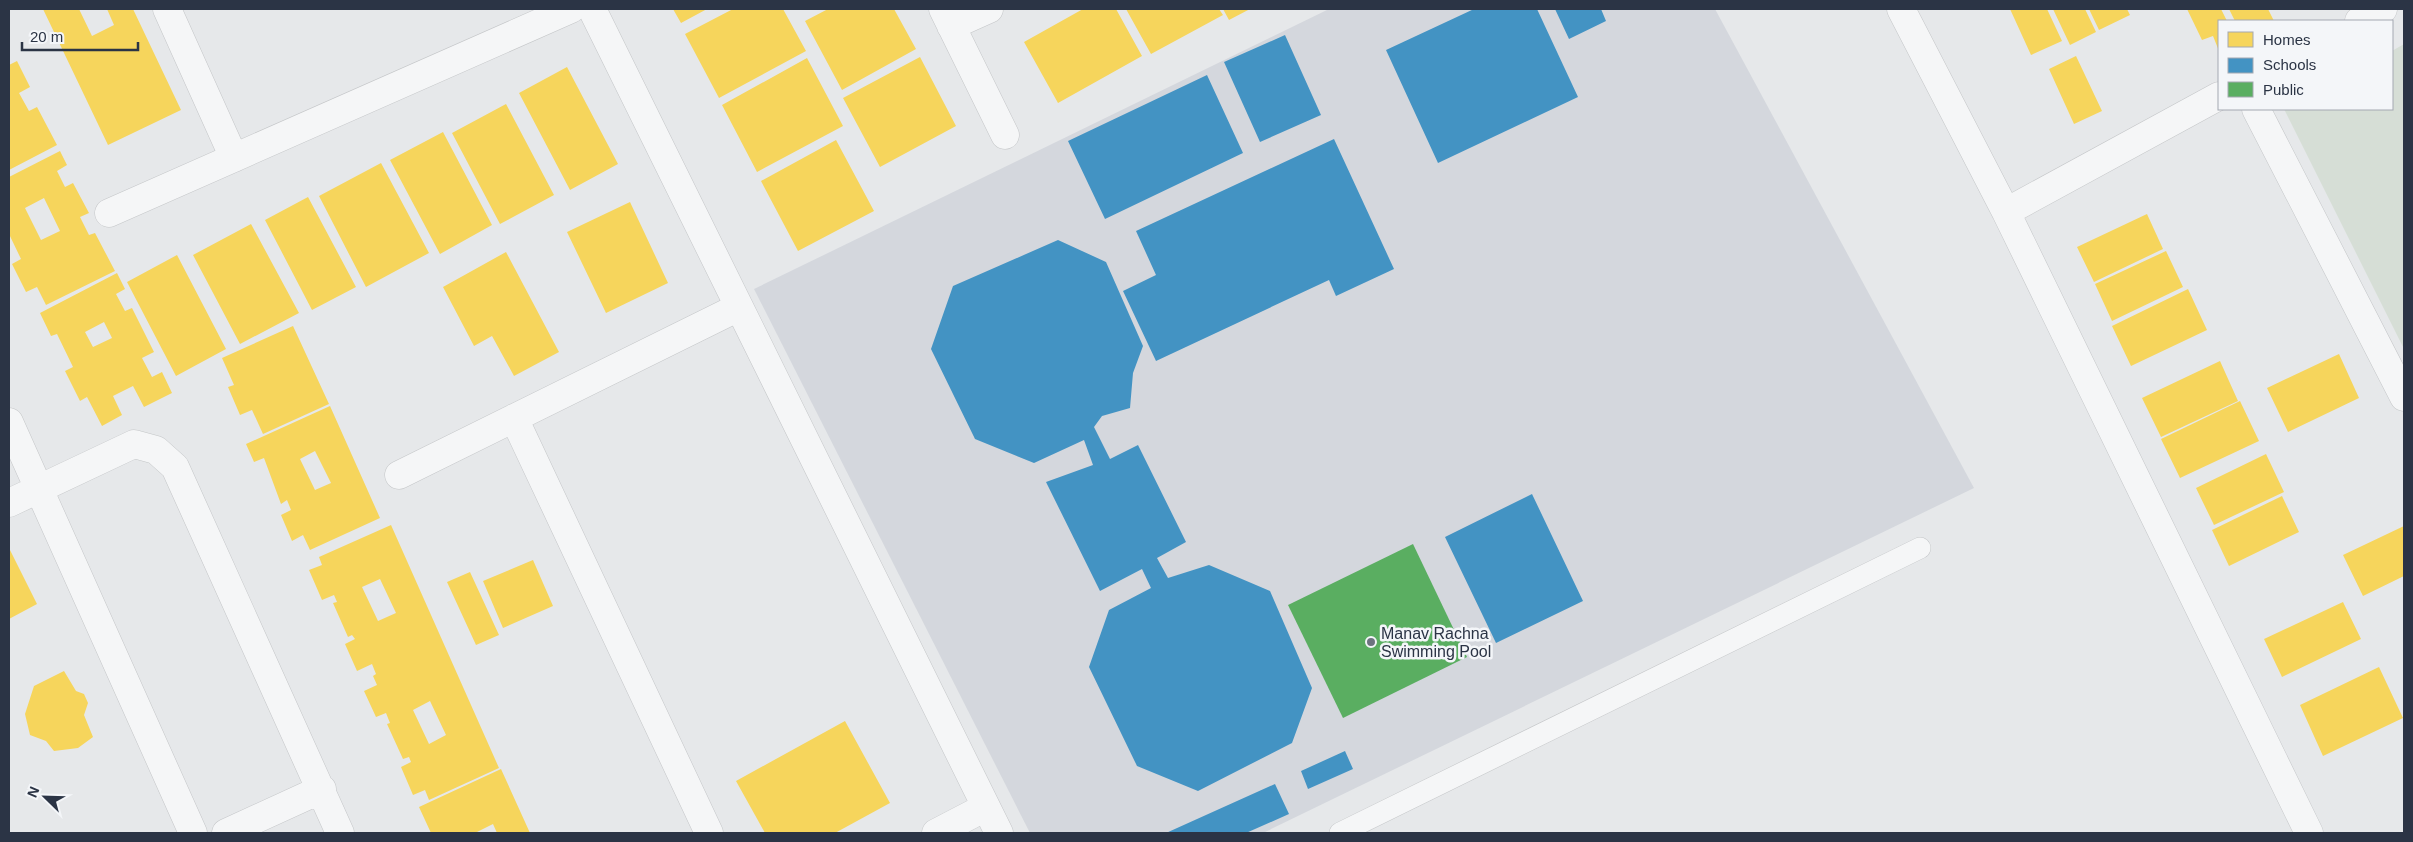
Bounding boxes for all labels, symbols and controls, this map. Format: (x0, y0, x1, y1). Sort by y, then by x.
scale bar (22, 20, 139, 52)
legend (2218, 20, 2393, 110)
text: 20 m (30, 28, 63, 45)
text: Homes (2263, 31, 2311, 48)
text: Schools (2263, 56, 2316, 73)
text: Public (2263, 81, 2304, 98)
place label: Manav Rachna Swimming Pool (1381, 625, 1491, 660)
marker: Manav Rachna Swimming Pool (1365, 636, 1377, 648)
north arrow (20, 772, 70, 822)
text: N (24, 784, 42, 800)

